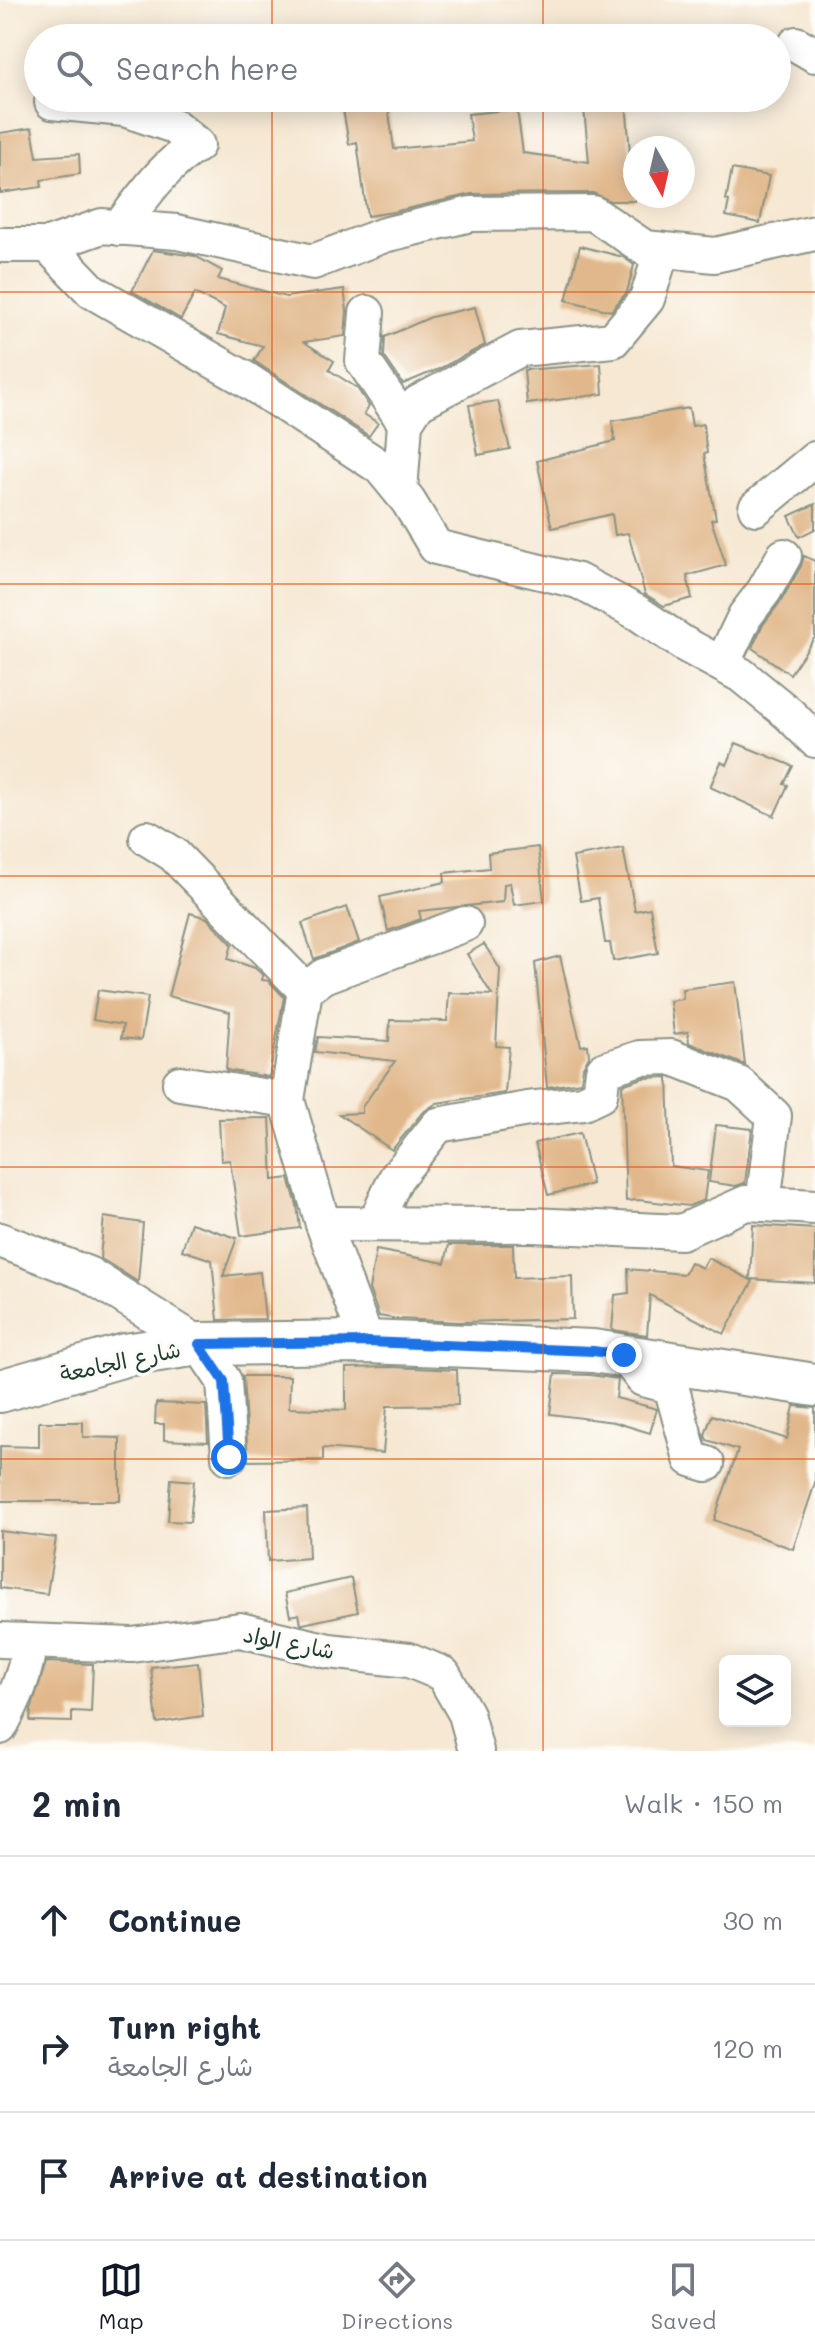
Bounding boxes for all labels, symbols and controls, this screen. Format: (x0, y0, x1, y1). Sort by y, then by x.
search box (24, 24, 791, 112)
icon: search (52, 46, 96, 90)
text: Search here (116, 48, 299, 88)
north arrow (623, 136, 695, 208)
street label: شارع الجامعة (57, 1334, 183, 1390)
route end (606, 1337, 642, 1373)
route start (211, 1439, 247, 1475)
street label: شارع الواد (240, 1619, 337, 1667)
map controls (719, 1655, 791, 1727)
button: layers (719, 1655, 791, 1727)
text: 2 min (32, 1781, 121, 1826)
text: Walk · 150 m (624, 1786, 783, 1820)
icon: ahead (32, 1898, 76, 1942)
text: Continue (108, 1900, 241, 1940)
text: 30 m (723, 1903, 783, 1937)
text: Turn right (108, 2007, 261, 2047)
icon: right (32, 2026, 76, 2070)
text: 120 m (712, 2031, 783, 2065)
text: شارع الجامعة (108, 2049, 253, 2083)
icon: arrive (32, 2154, 76, 2198)
text: Arrive at destination (108, 2156, 428, 2196)
tab: Map (99, 2258, 144, 2335)
tab: Directions (341, 2258, 453, 2335)
tab: Saved (651, 2258, 716, 2335)

